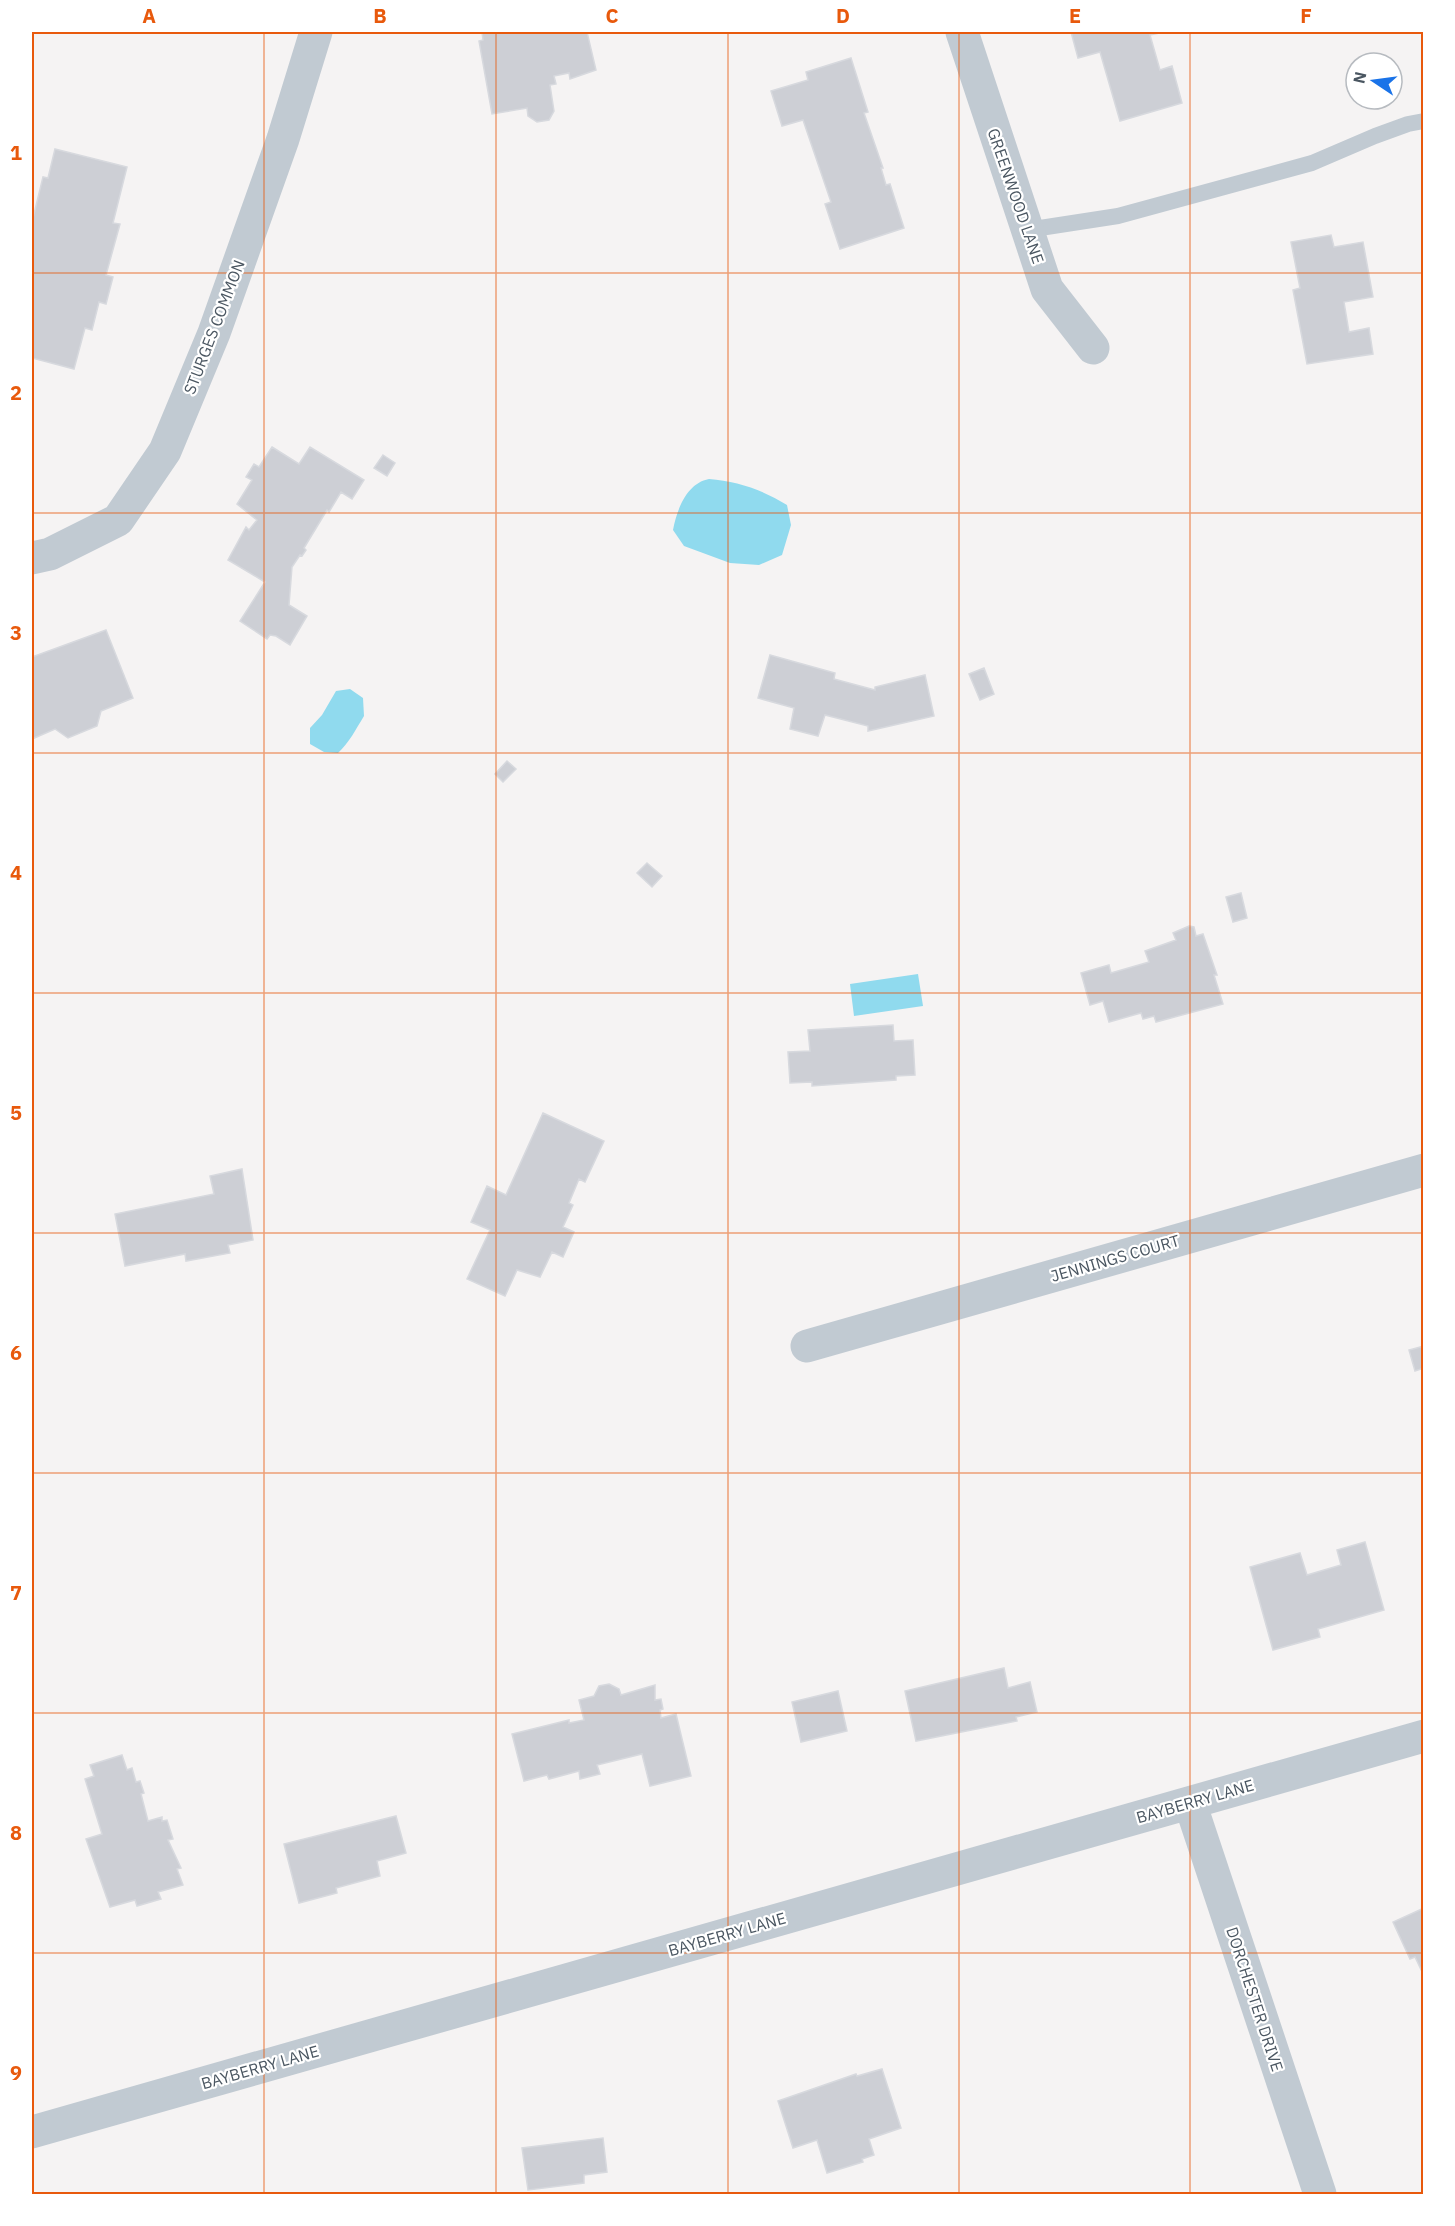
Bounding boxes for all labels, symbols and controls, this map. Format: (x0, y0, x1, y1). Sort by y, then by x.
text: A (142, 2, 156, 29)
text: B (373, 2, 387, 29)
text: C (605, 2, 619, 29)
text: D (836, 2, 850, 29)
text: E (1069, 2, 1081, 29)
text: F (1300, 2, 1312, 29)
north arrow (1344, 51, 1404, 111)
text: N (1348, 70, 1370, 86)
street label: GREENWOOD LANE (983, 126, 1049, 266)
text: 1 (10, 139, 22, 166)
street label: STURGES COMMON (179, 257, 249, 397)
text: 2 (10, 379, 22, 406)
text: 3 (10, 619, 22, 646)
text: 4 (10, 859, 22, 886)
text: 5 (10, 1099, 22, 1126)
street label: JENNINGS COURT (1048, 1230, 1182, 1286)
text: 6 (10, 1339, 22, 1366)
text: 7 (10, 1579, 22, 1606)
street label: BAYBERRY LANE (1134, 1775, 1256, 1827)
text: 8 (10, 1819, 22, 1846)
street label: BAYBERRY LANE (666, 1908, 788, 1960)
street label: DORCHESTER DRIVE (1222, 1924, 1288, 2074)
street label: BAYBERRY LANE (199, 2041, 321, 2093)
text: 9 (10, 2059, 22, 2086)

